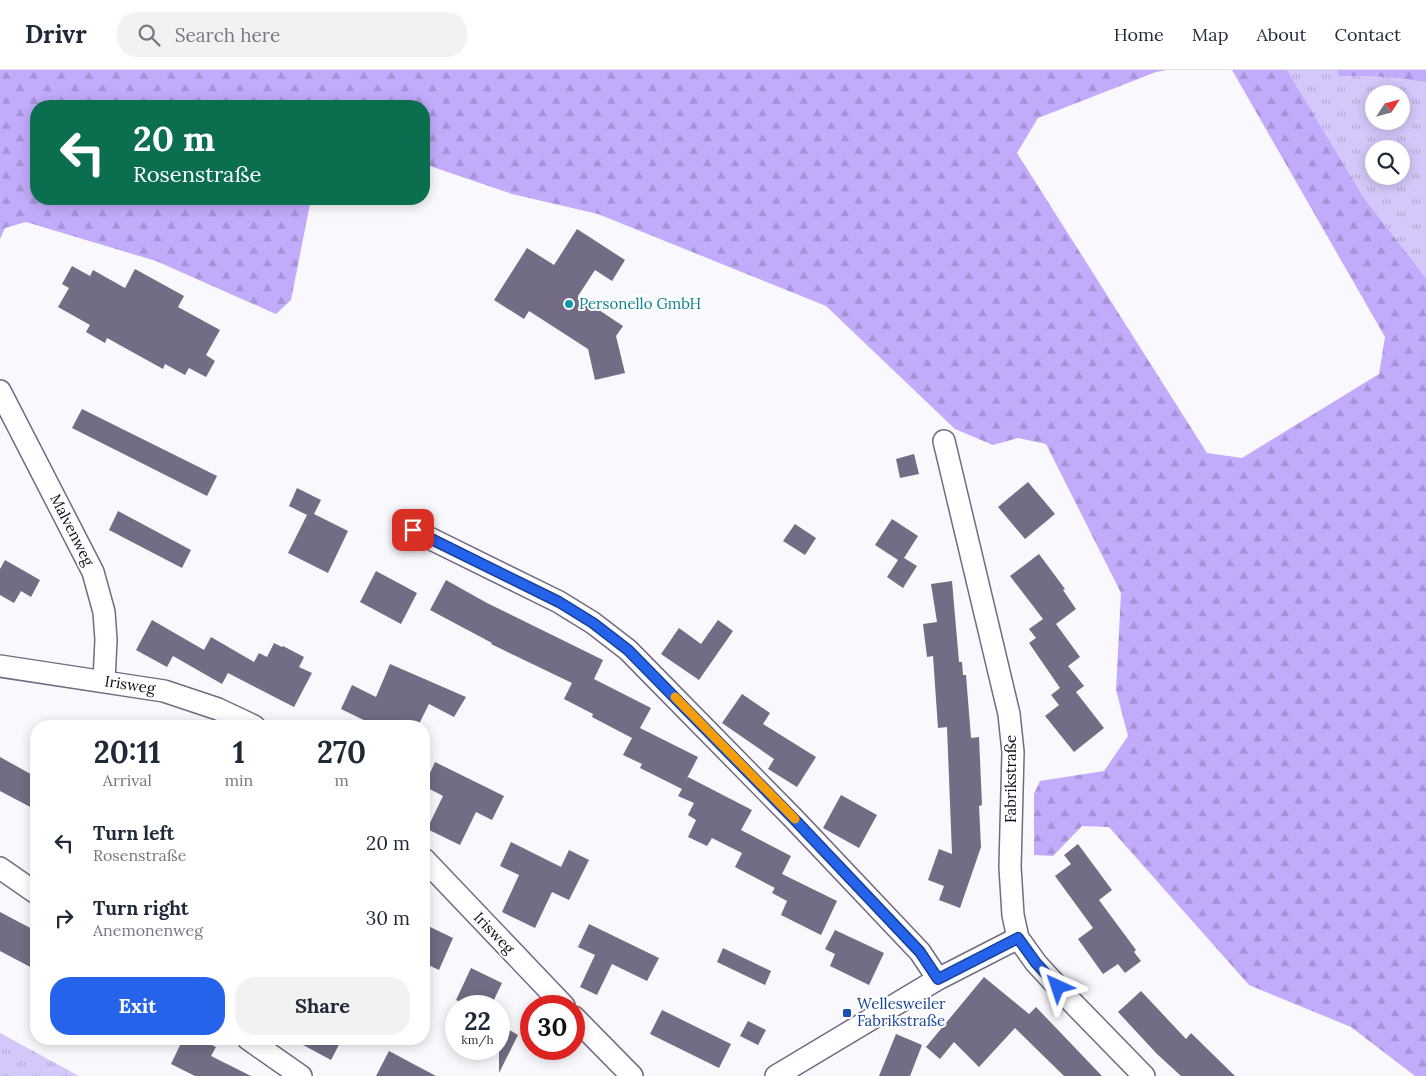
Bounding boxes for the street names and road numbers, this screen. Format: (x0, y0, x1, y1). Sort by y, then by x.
street label: Malvenweg (46, 491, 99, 570)
street label: Irisweg (103, 671, 157, 698)
street label: Fabrikstraße (1001, 735, 1020, 823)
street label: Irisweg (470, 908, 519, 958)

